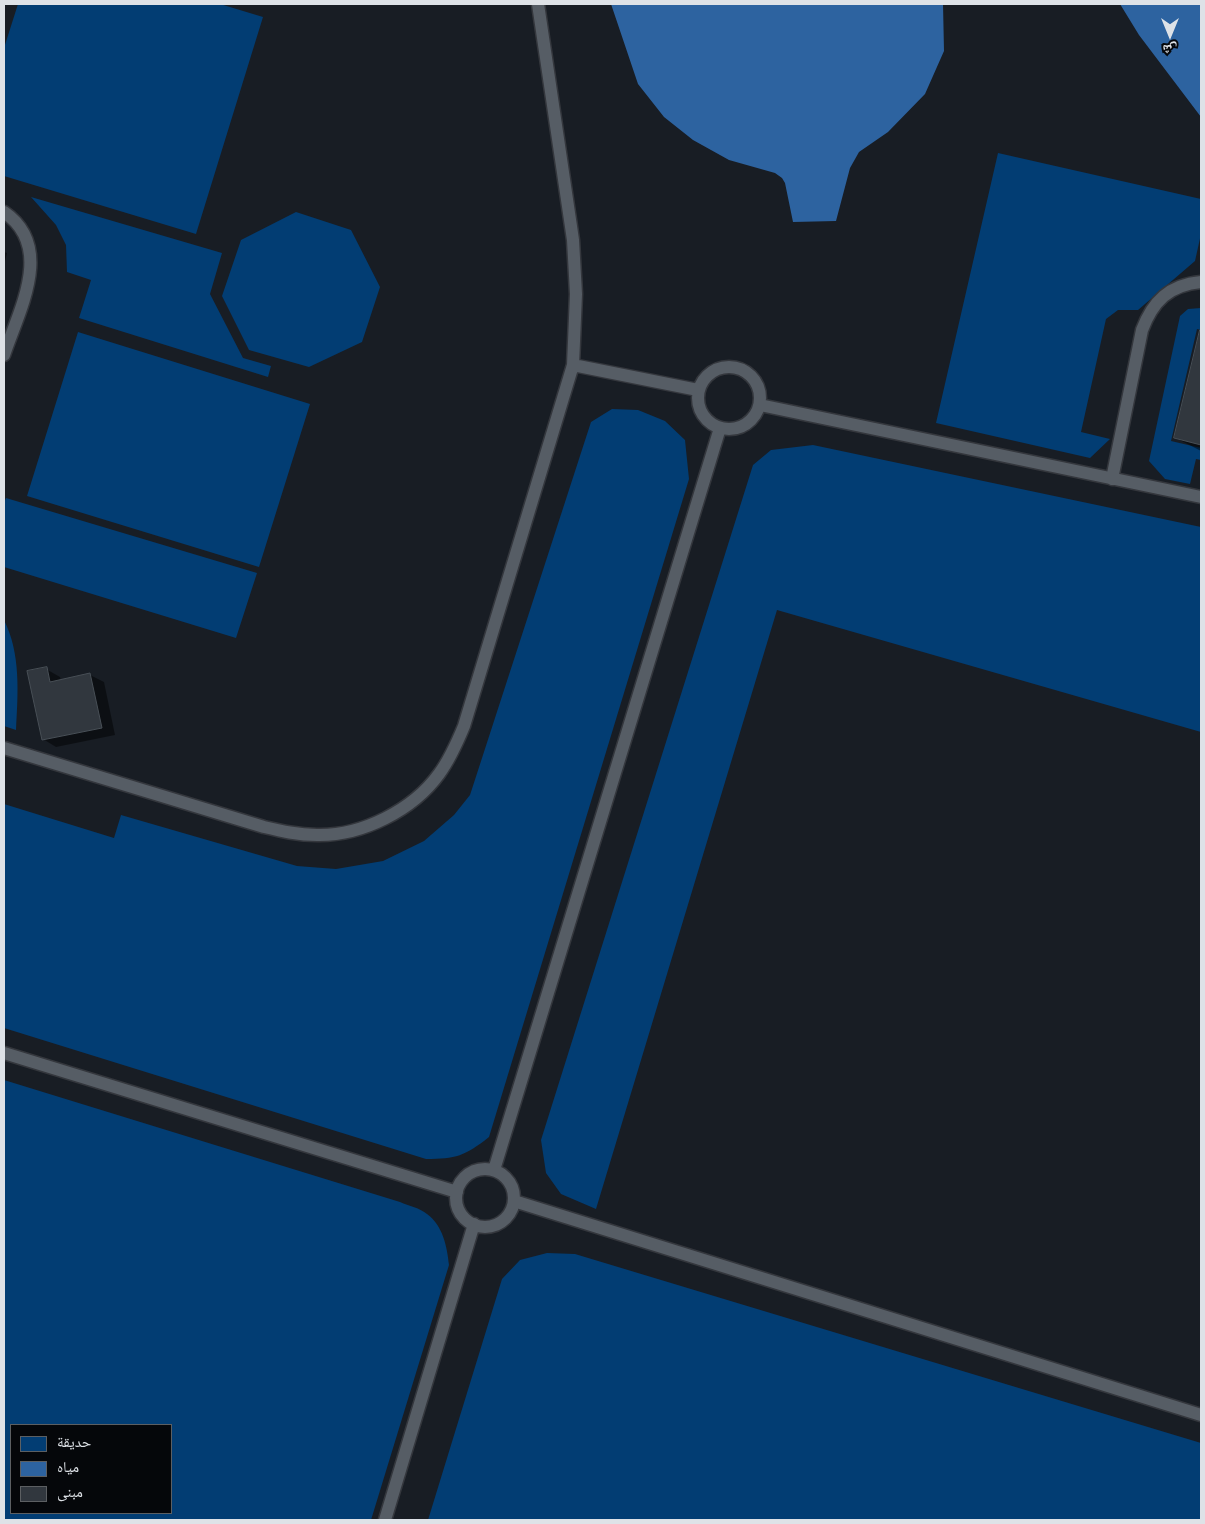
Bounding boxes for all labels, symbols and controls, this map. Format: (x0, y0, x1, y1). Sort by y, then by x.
north arrow (1145, 10, 1195, 60)
text: ش (1163, 42, 1177, 58)
legend (10, 1424, 172, 1514)
text: حديقة (57, 1433, 91, 1451)
text: مياه (57, 1458, 79, 1476)
text: مبنى (57, 1483, 83, 1501)

